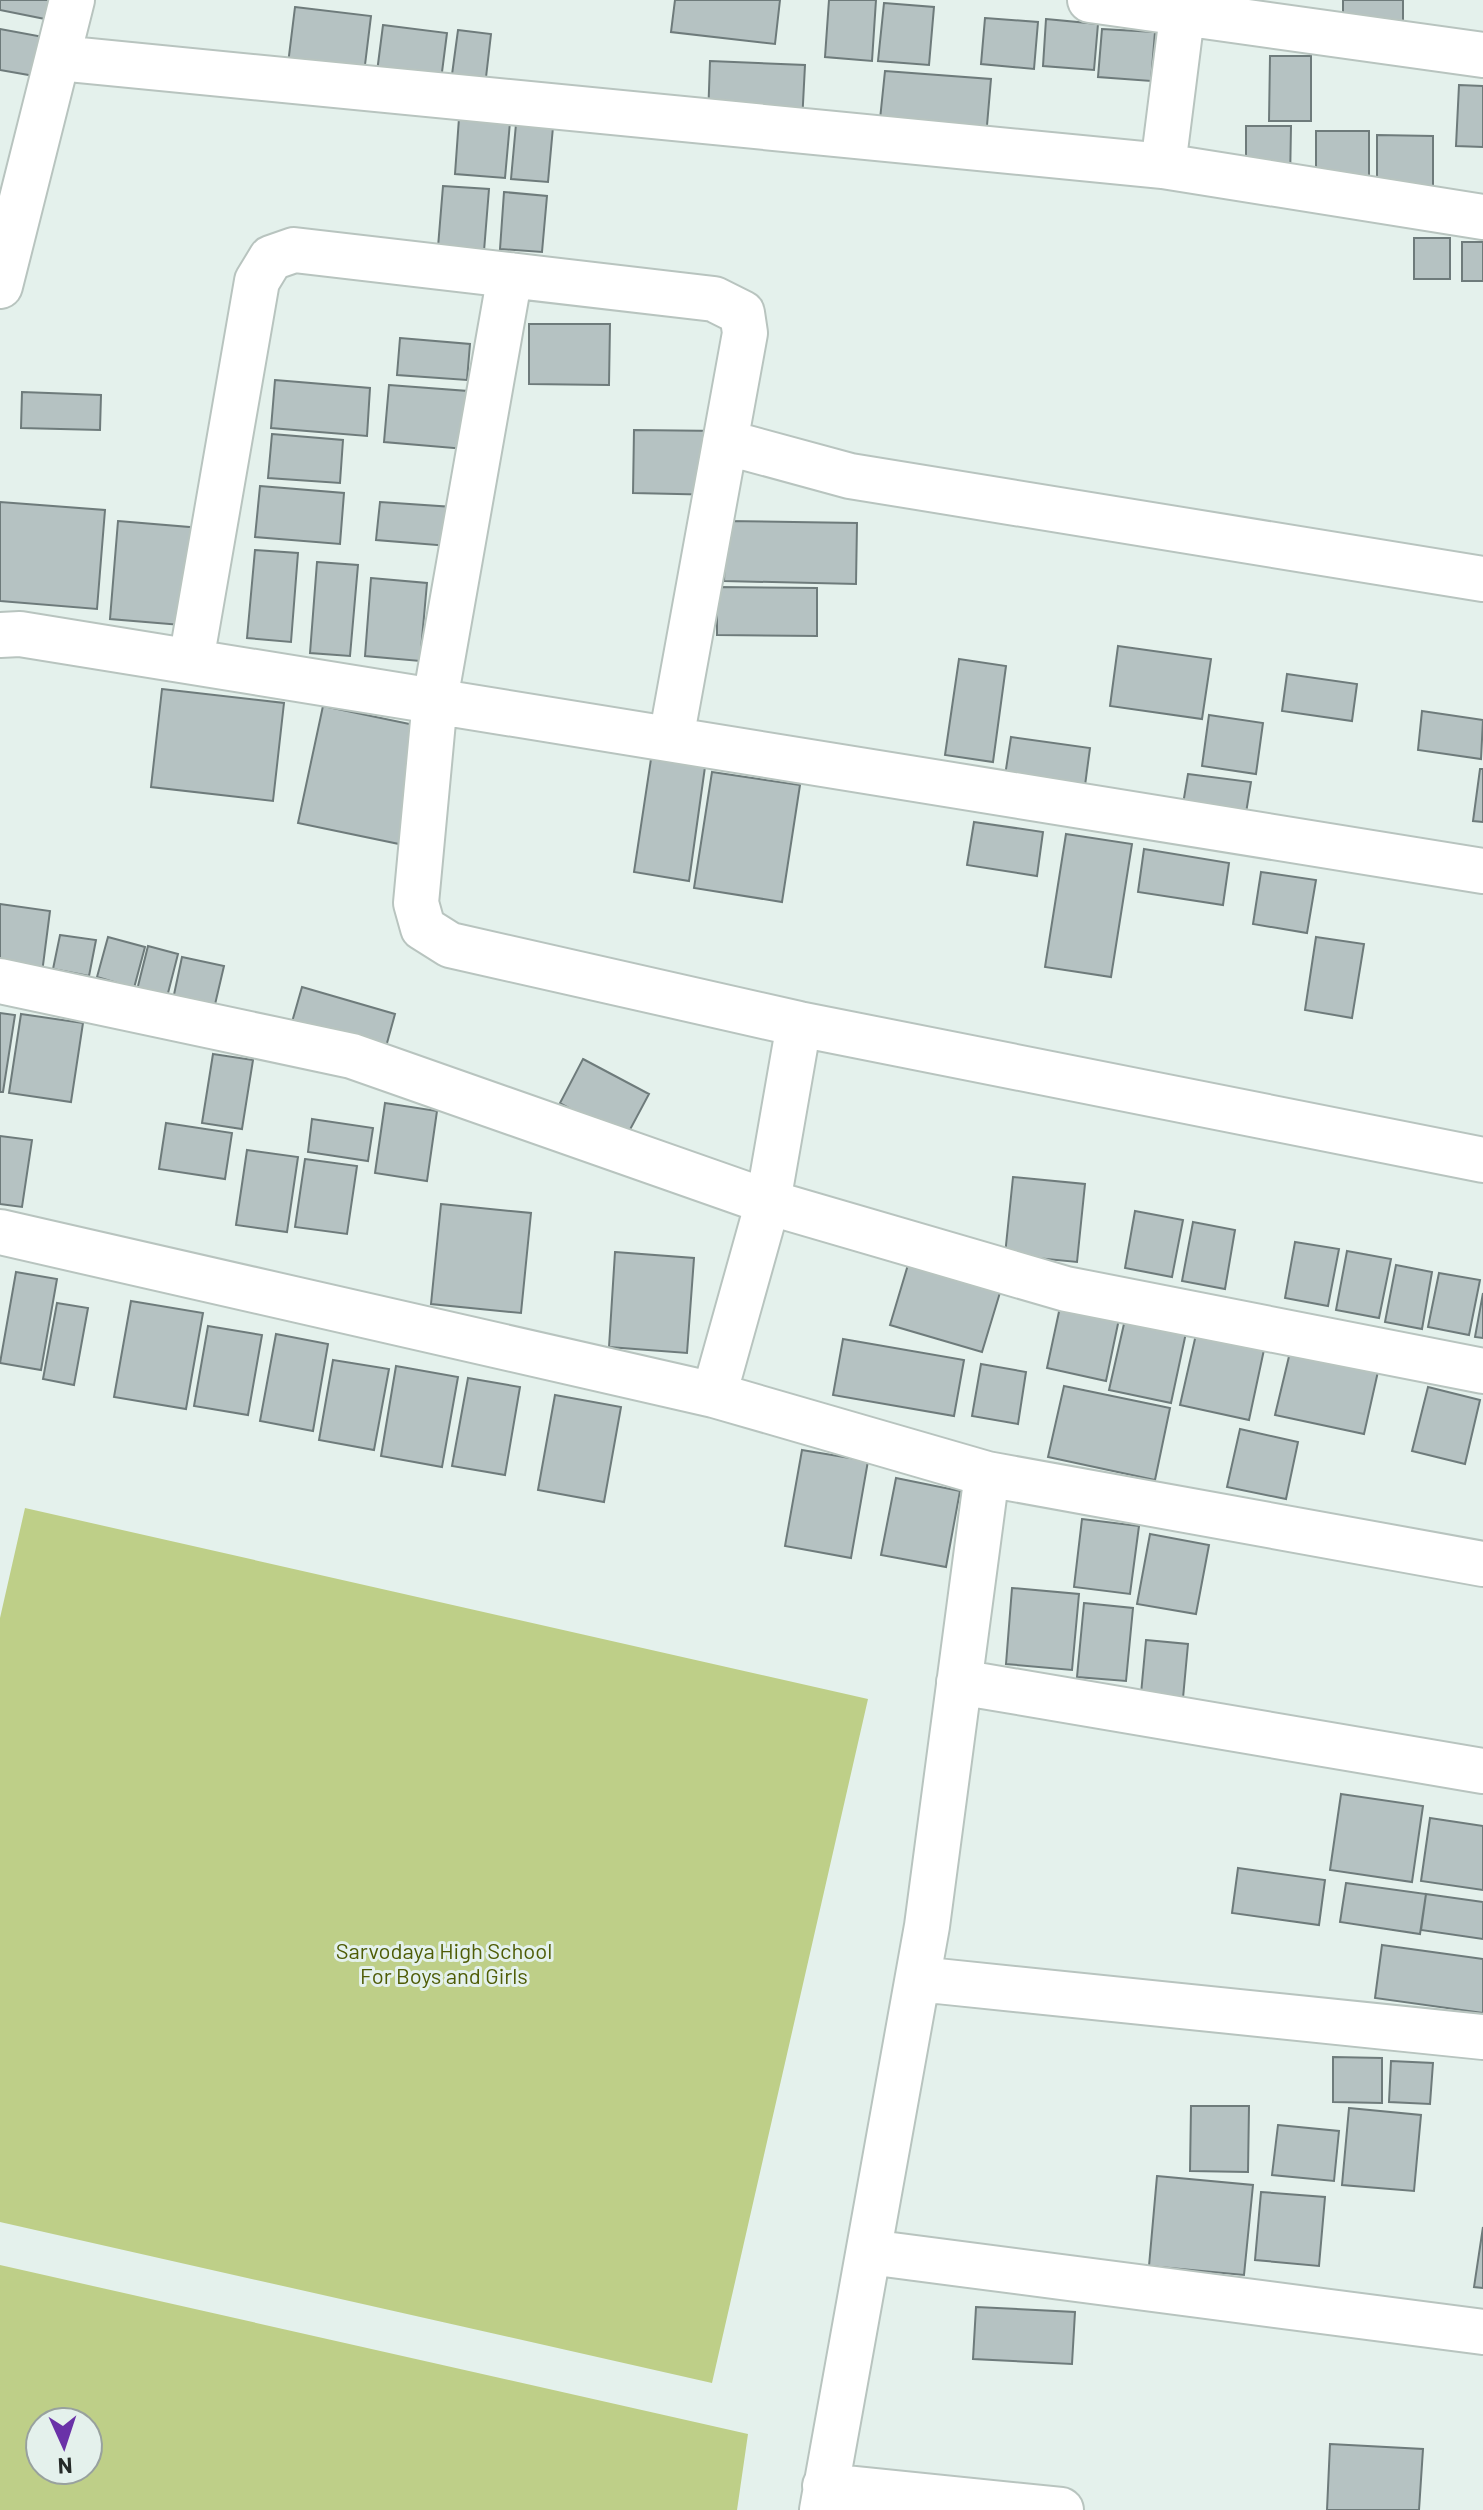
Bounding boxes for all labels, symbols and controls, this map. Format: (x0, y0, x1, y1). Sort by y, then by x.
park label: Sarvodaya High School For Boys and Girls (336, 1937, 552, 1988)
north arrow (24, 2406, 104, 2486)
text: N (57, 2454, 73, 2480)

